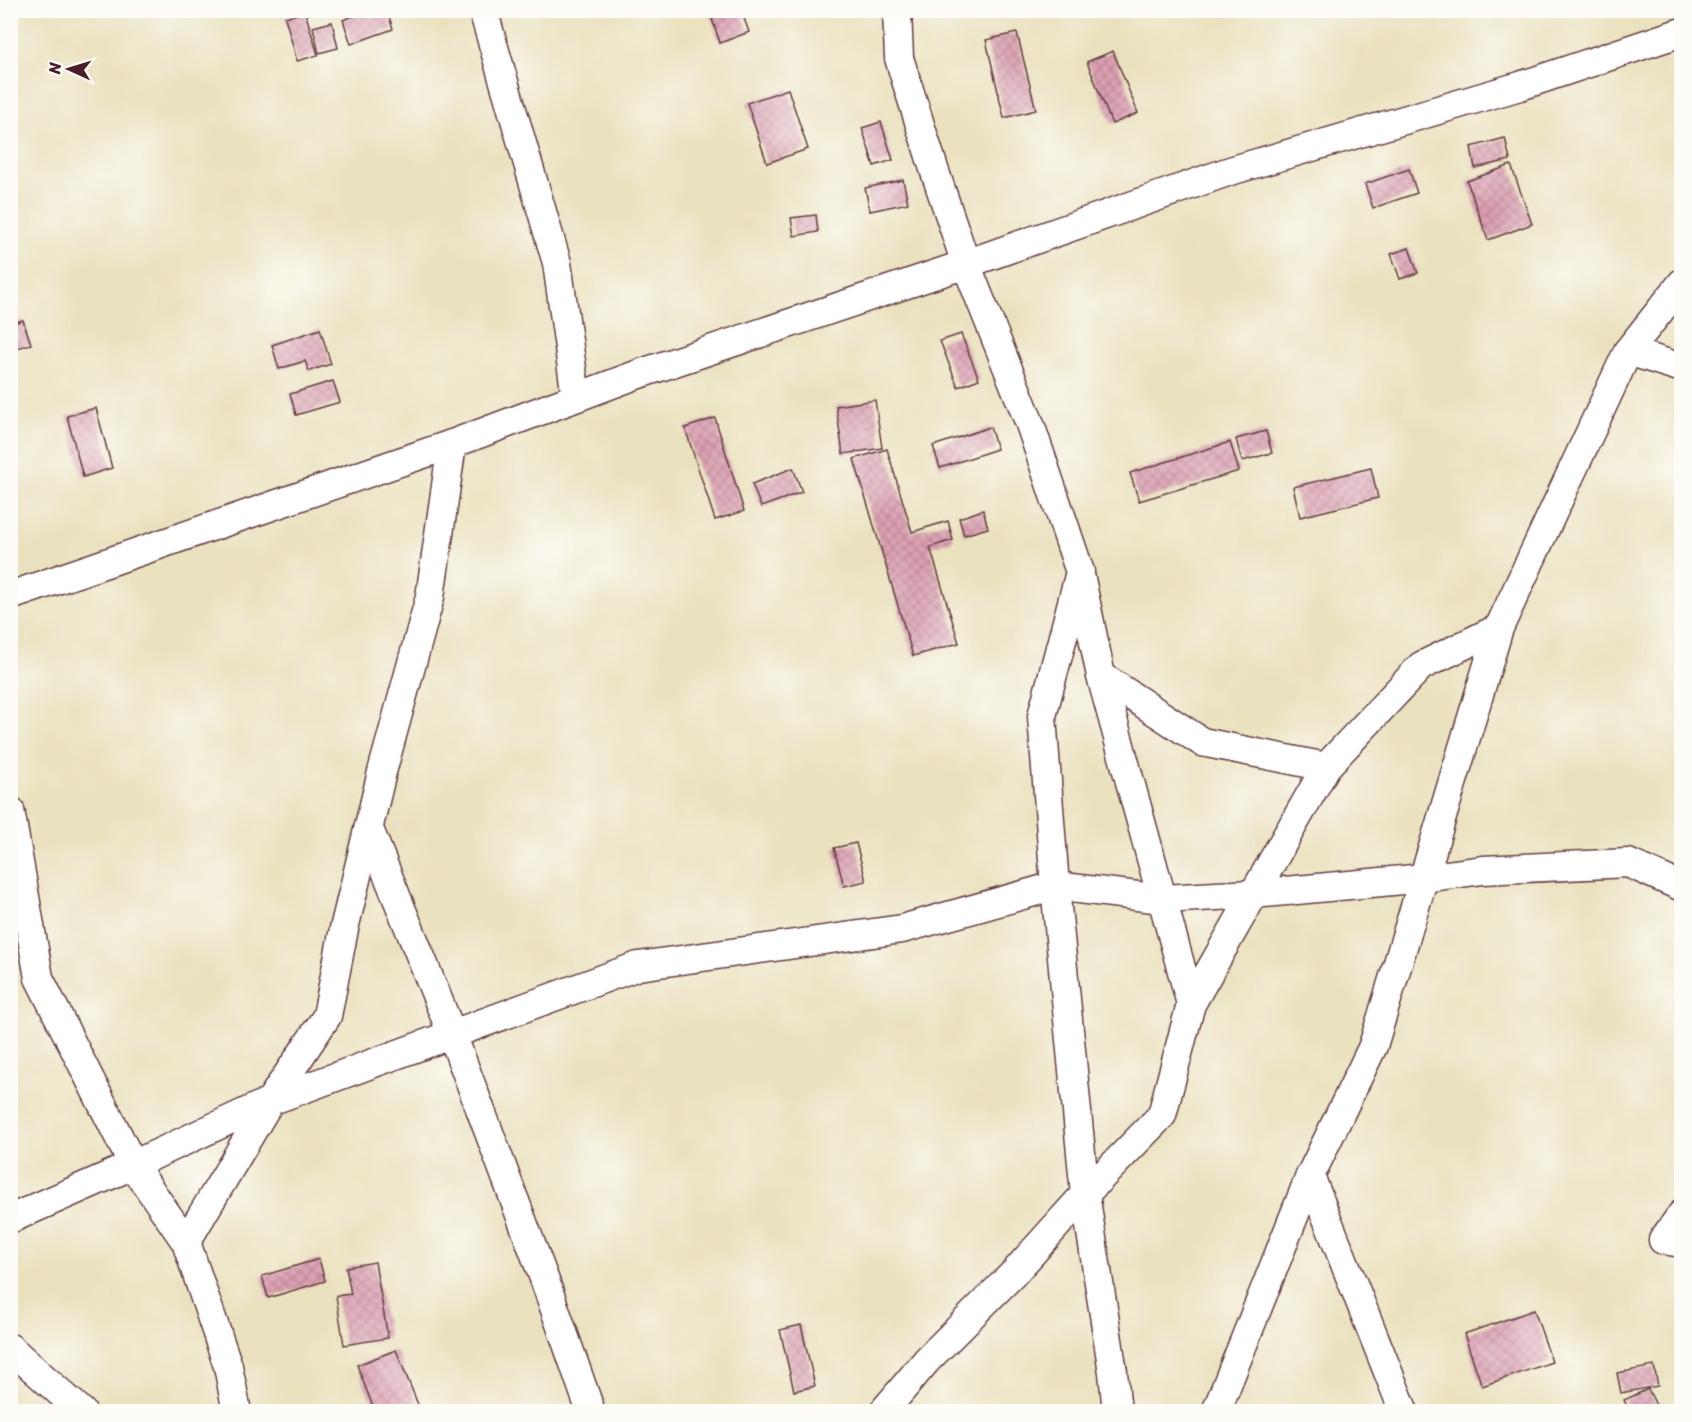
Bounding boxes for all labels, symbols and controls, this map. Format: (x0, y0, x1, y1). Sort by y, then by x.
north arrow (39, 39, 99, 99)
text: N (40, 61, 69, 76)

